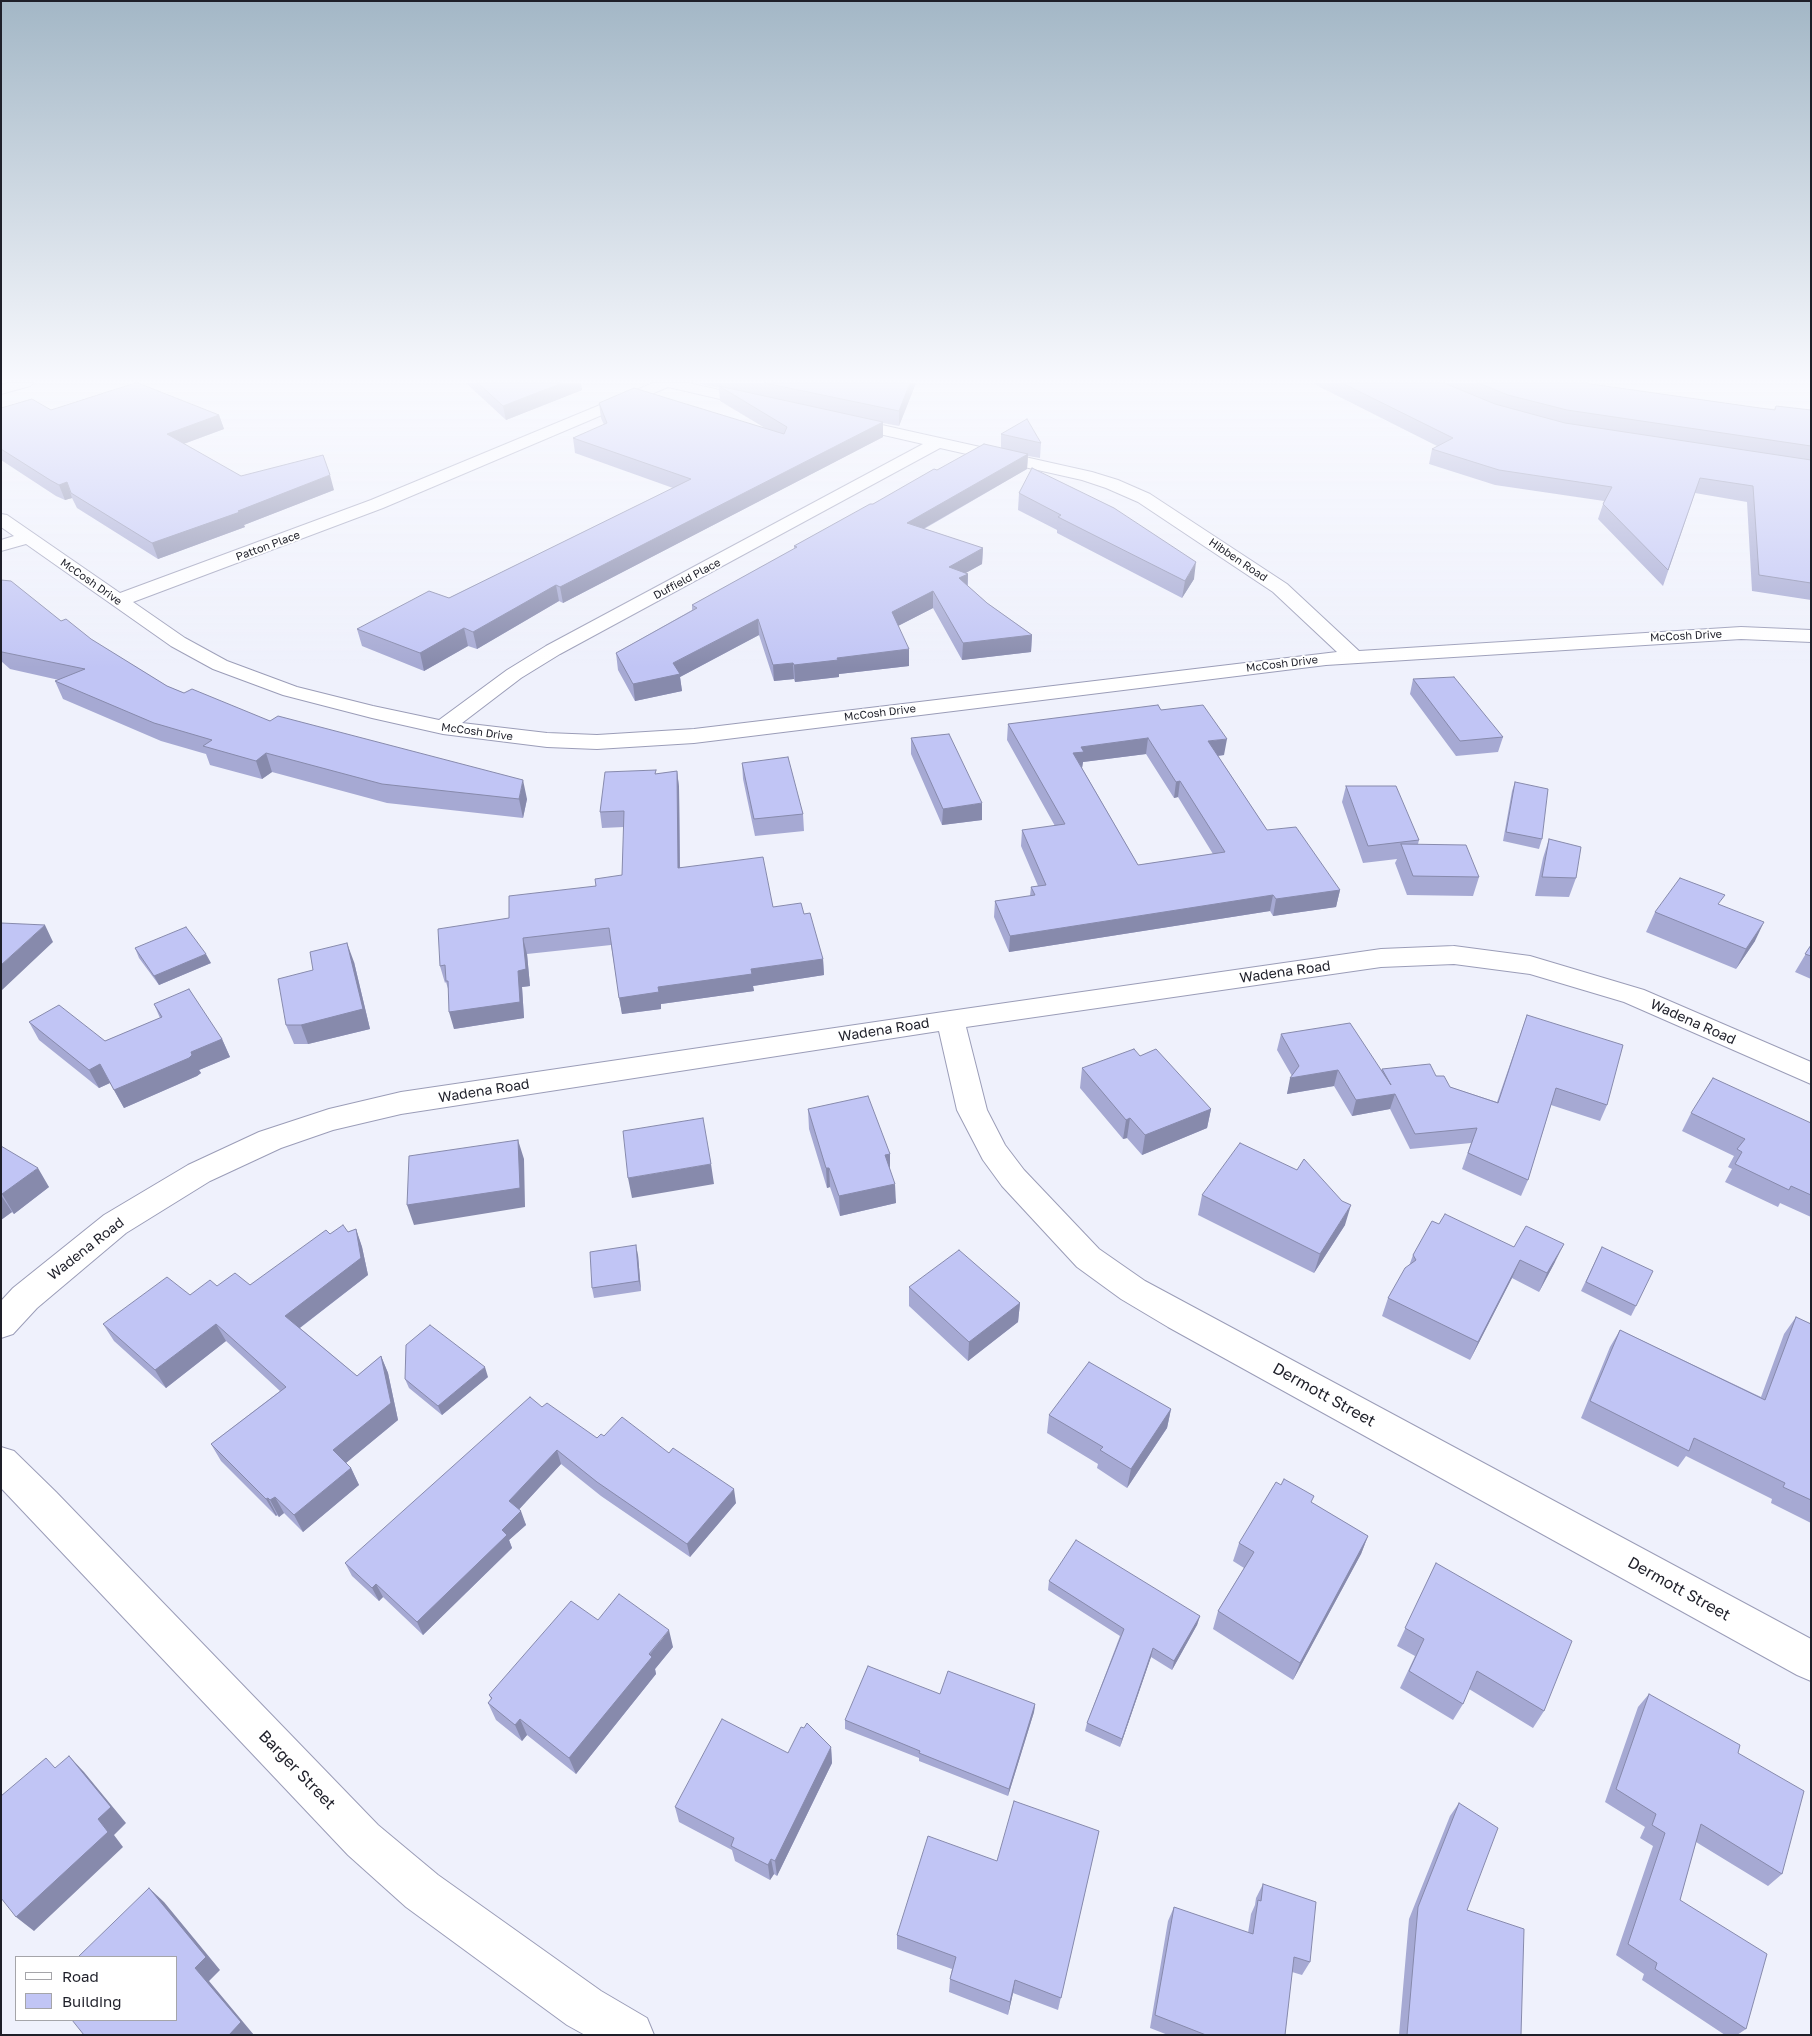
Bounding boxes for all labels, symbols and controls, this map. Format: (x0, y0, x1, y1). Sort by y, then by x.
street label: Patton Place (234, 528, 302, 564)
street label: Hibben Road (1206, 536, 1270, 584)
street label: McCosh Drive (58, 556, 124, 608)
street label: Duffield Place (651, 556, 723, 602)
street label: McCosh Drive (1650, 628, 1722, 644)
street label: McCosh Drive (1245, 653, 1319, 675)
street label: McCosh Drive (843, 702, 917, 724)
street label: McCosh Drive (440, 720, 514, 744)
street label: Wadena Road (1238, 957, 1332, 987)
street label: Wadena Road (1648, 996, 1738, 1048)
street label: Wadena Road (837, 1015, 931, 1045)
street label: Wadena Road (437, 1076, 531, 1106)
street label: Wadena Road (45, 1214, 127, 1284)
street label: Dermott Street (1269, 1359, 1379, 1431)
street label: Dermott Street (1624, 1553, 1734, 1625)
street label: Barger Street (254, 1726, 340, 1814)
legend (15, 1956, 178, 2021)
text: Road (62, 1967, 99, 1985)
text: Building (62, 1992, 122, 2010)

